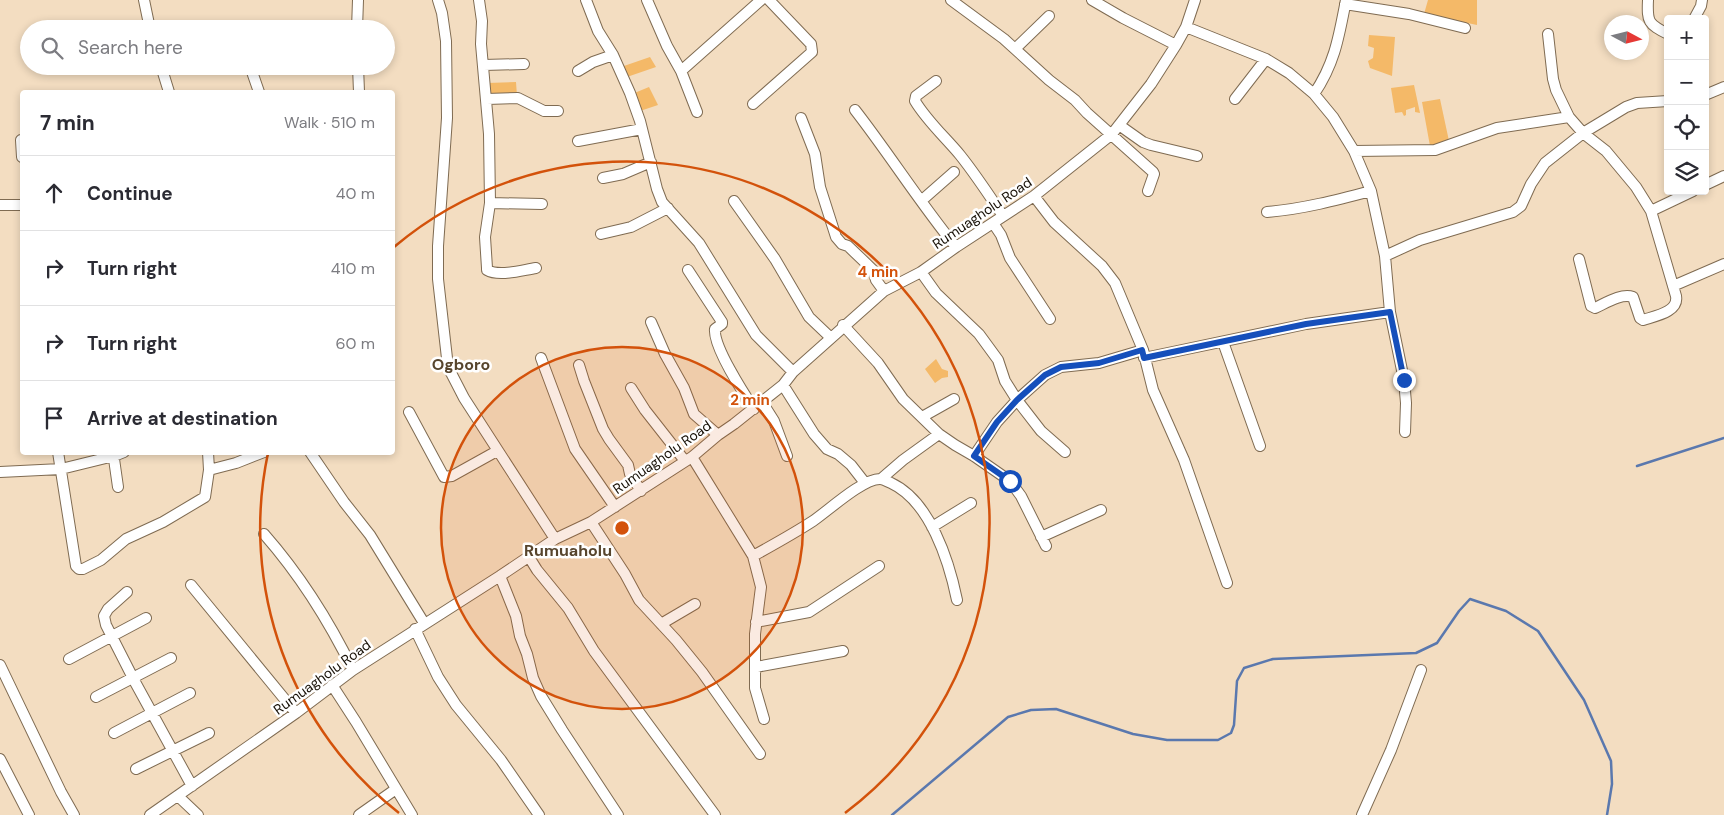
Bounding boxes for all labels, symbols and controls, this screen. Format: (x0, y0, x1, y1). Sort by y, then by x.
north arrow (1604, 15, 1649, 60)
map controls (1664, 15, 1709, 195)
button: + (1664, 15, 1709, 60)
search box (20, 20, 395, 75)
icon: search (38, 34, 66, 62)
text: Search here (78, 35, 183, 60)
button: − (1664, 60, 1709, 105)
button: locate (1664, 105, 1709, 150)
text: 7 min (40, 109, 95, 137)
text: Walk · 510 m (284, 112, 375, 133)
button: layers (1664, 150, 1709, 195)
street label: Rumuagholu Road (929, 173, 1035, 253)
icon: ahead (40, 179, 68, 207)
text: Continue (87, 181, 173, 206)
text: 40 m (336, 183, 375, 204)
icon: right (40, 254, 68, 282)
text: Turn right (87, 256, 177, 281)
text: 410 m (331, 258, 375, 279)
text: 4 min (858, 262, 898, 282)
icon: right (40, 329, 68, 357)
text: Turn right (87, 331, 177, 356)
text: 60 m (335, 333, 375, 354)
district label: Ogboro (432, 354, 490, 375)
route end (1393, 369, 1416, 392)
text: 2 min (730, 390, 770, 410)
icon: arrive (40, 404, 68, 432)
text: Arrive at destination (87, 406, 278, 431)
street label: Rumuagholu Road (609, 416, 715, 498)
route start (999, 470, 1022, 493)
centre of rings (613, 519, 631, 537)
district label: Rumuaholu (524, 540, 612, 561)
street label: Rumuagholu Road (270, 636, 374, 718)

